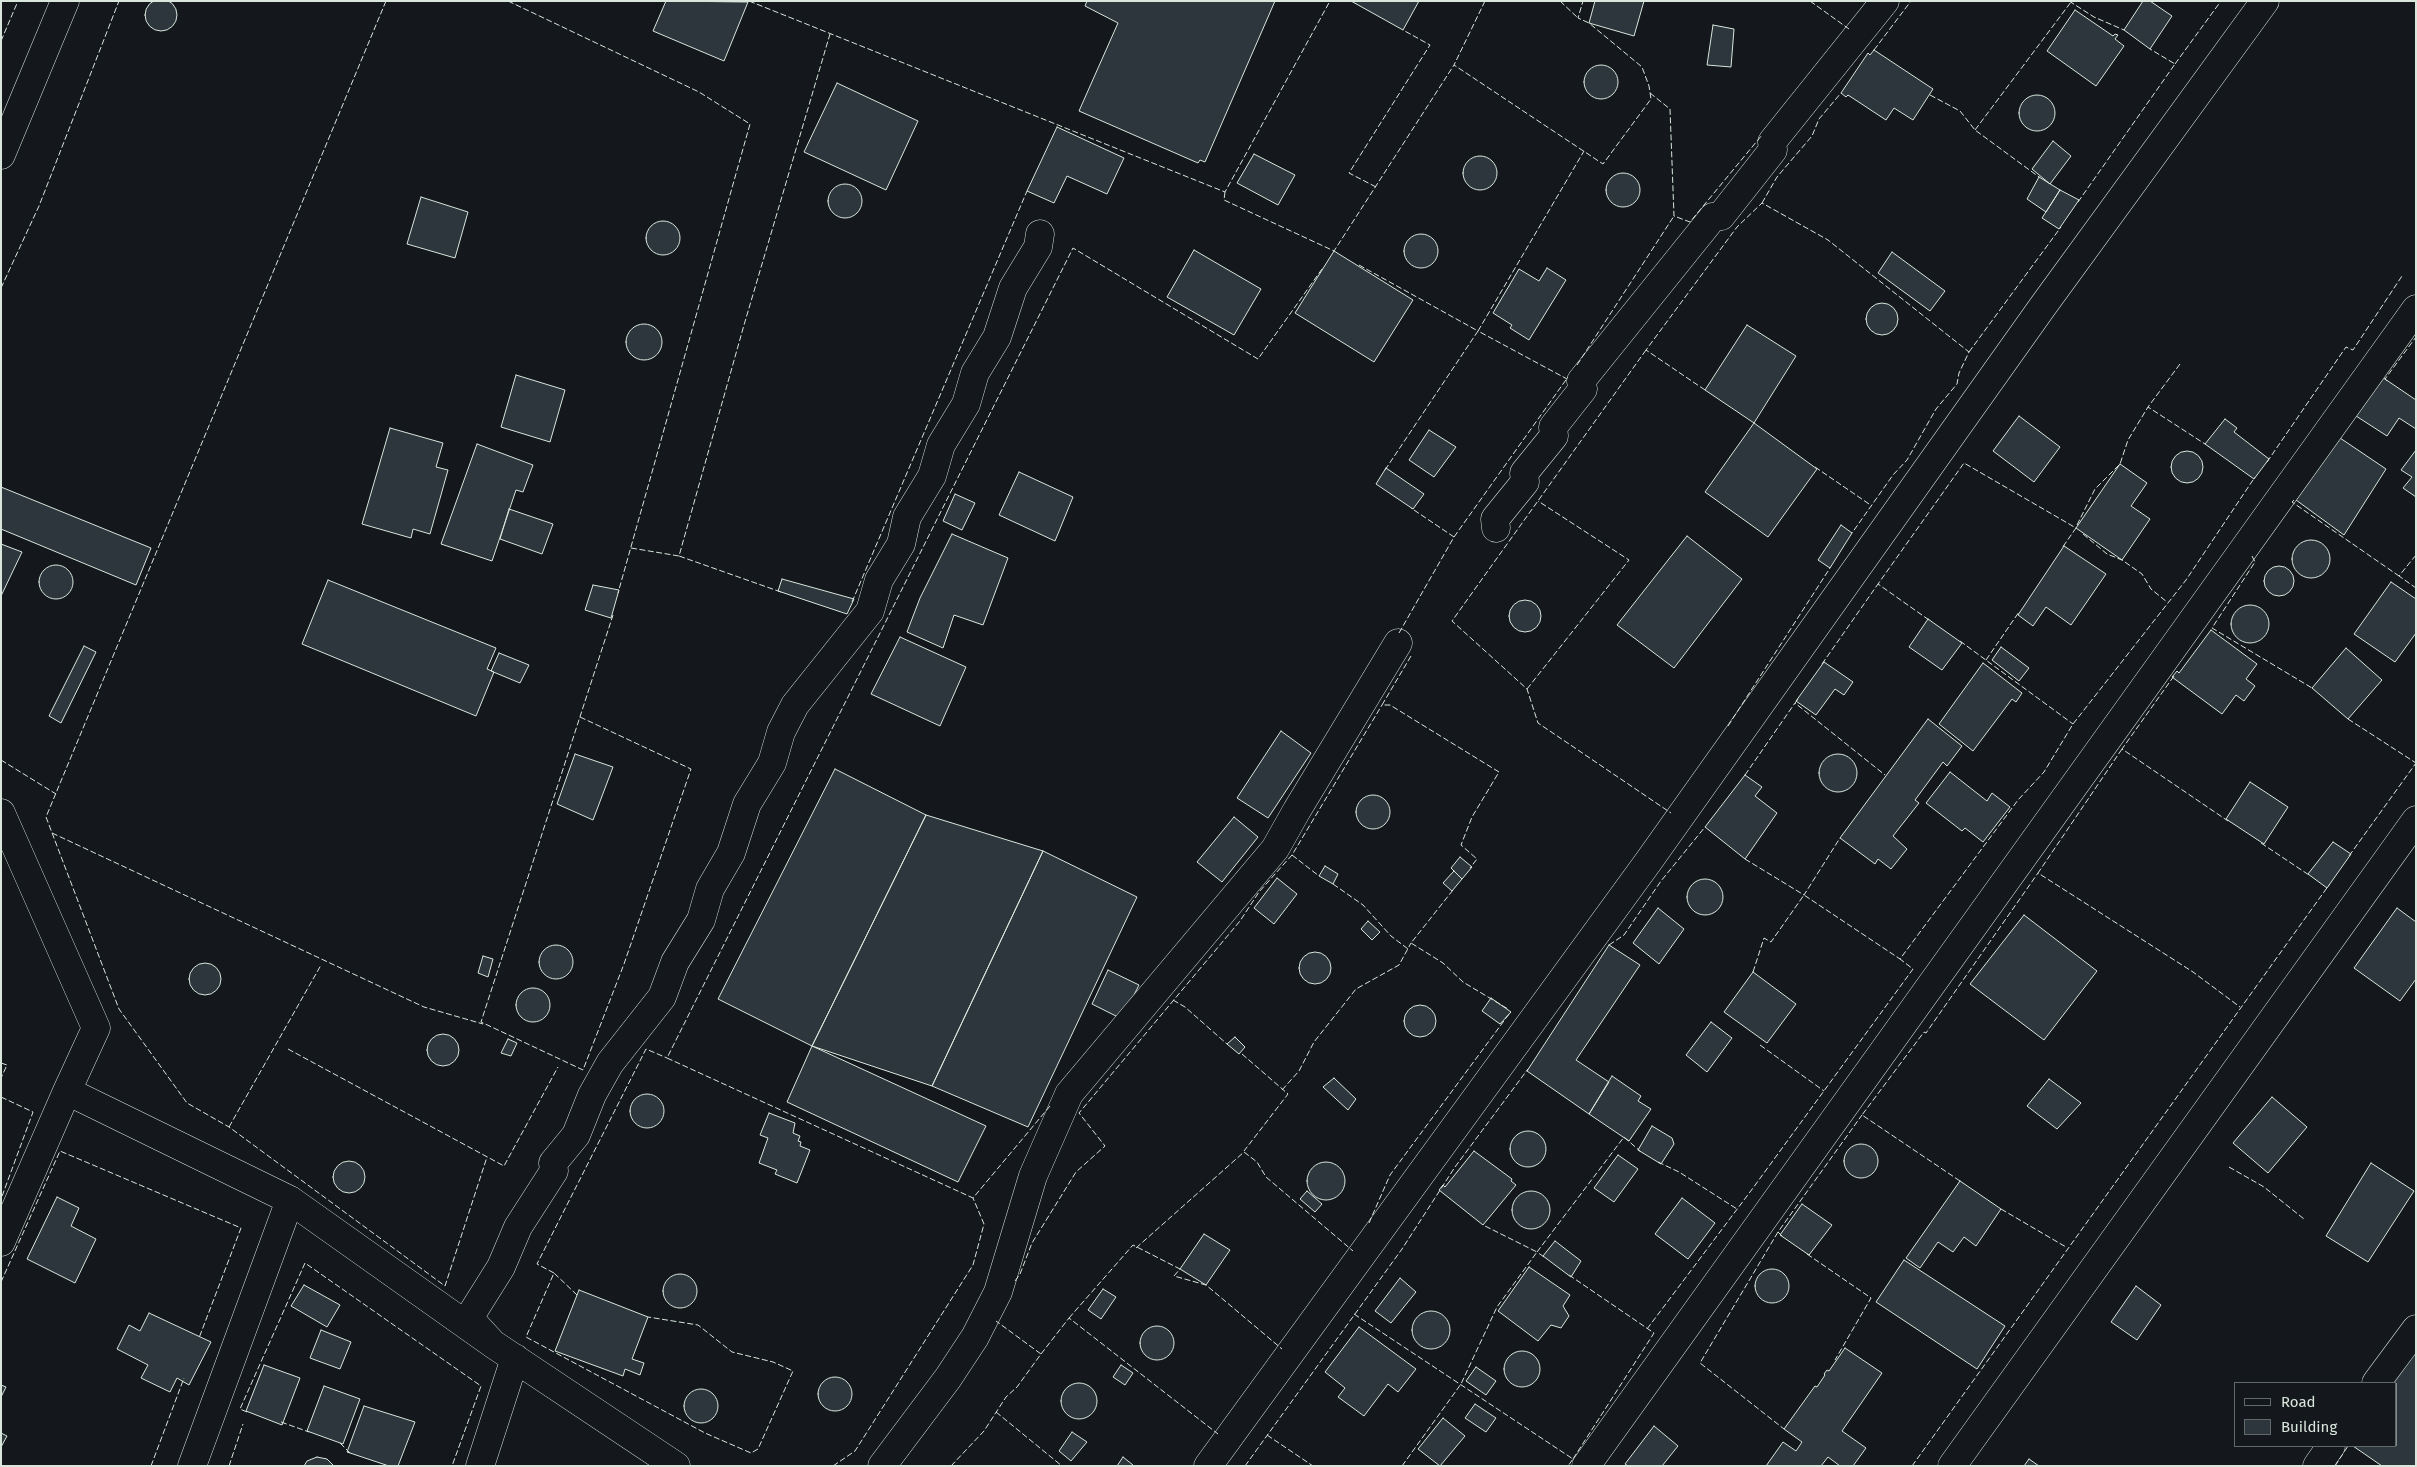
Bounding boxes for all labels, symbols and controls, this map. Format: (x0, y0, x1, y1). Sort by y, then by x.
legend (2234, 1382, 2397, 1447)
text: Road (2281, 1393, 2316, 1411)
text: Building (2281, 1418, 2337, 1436)

